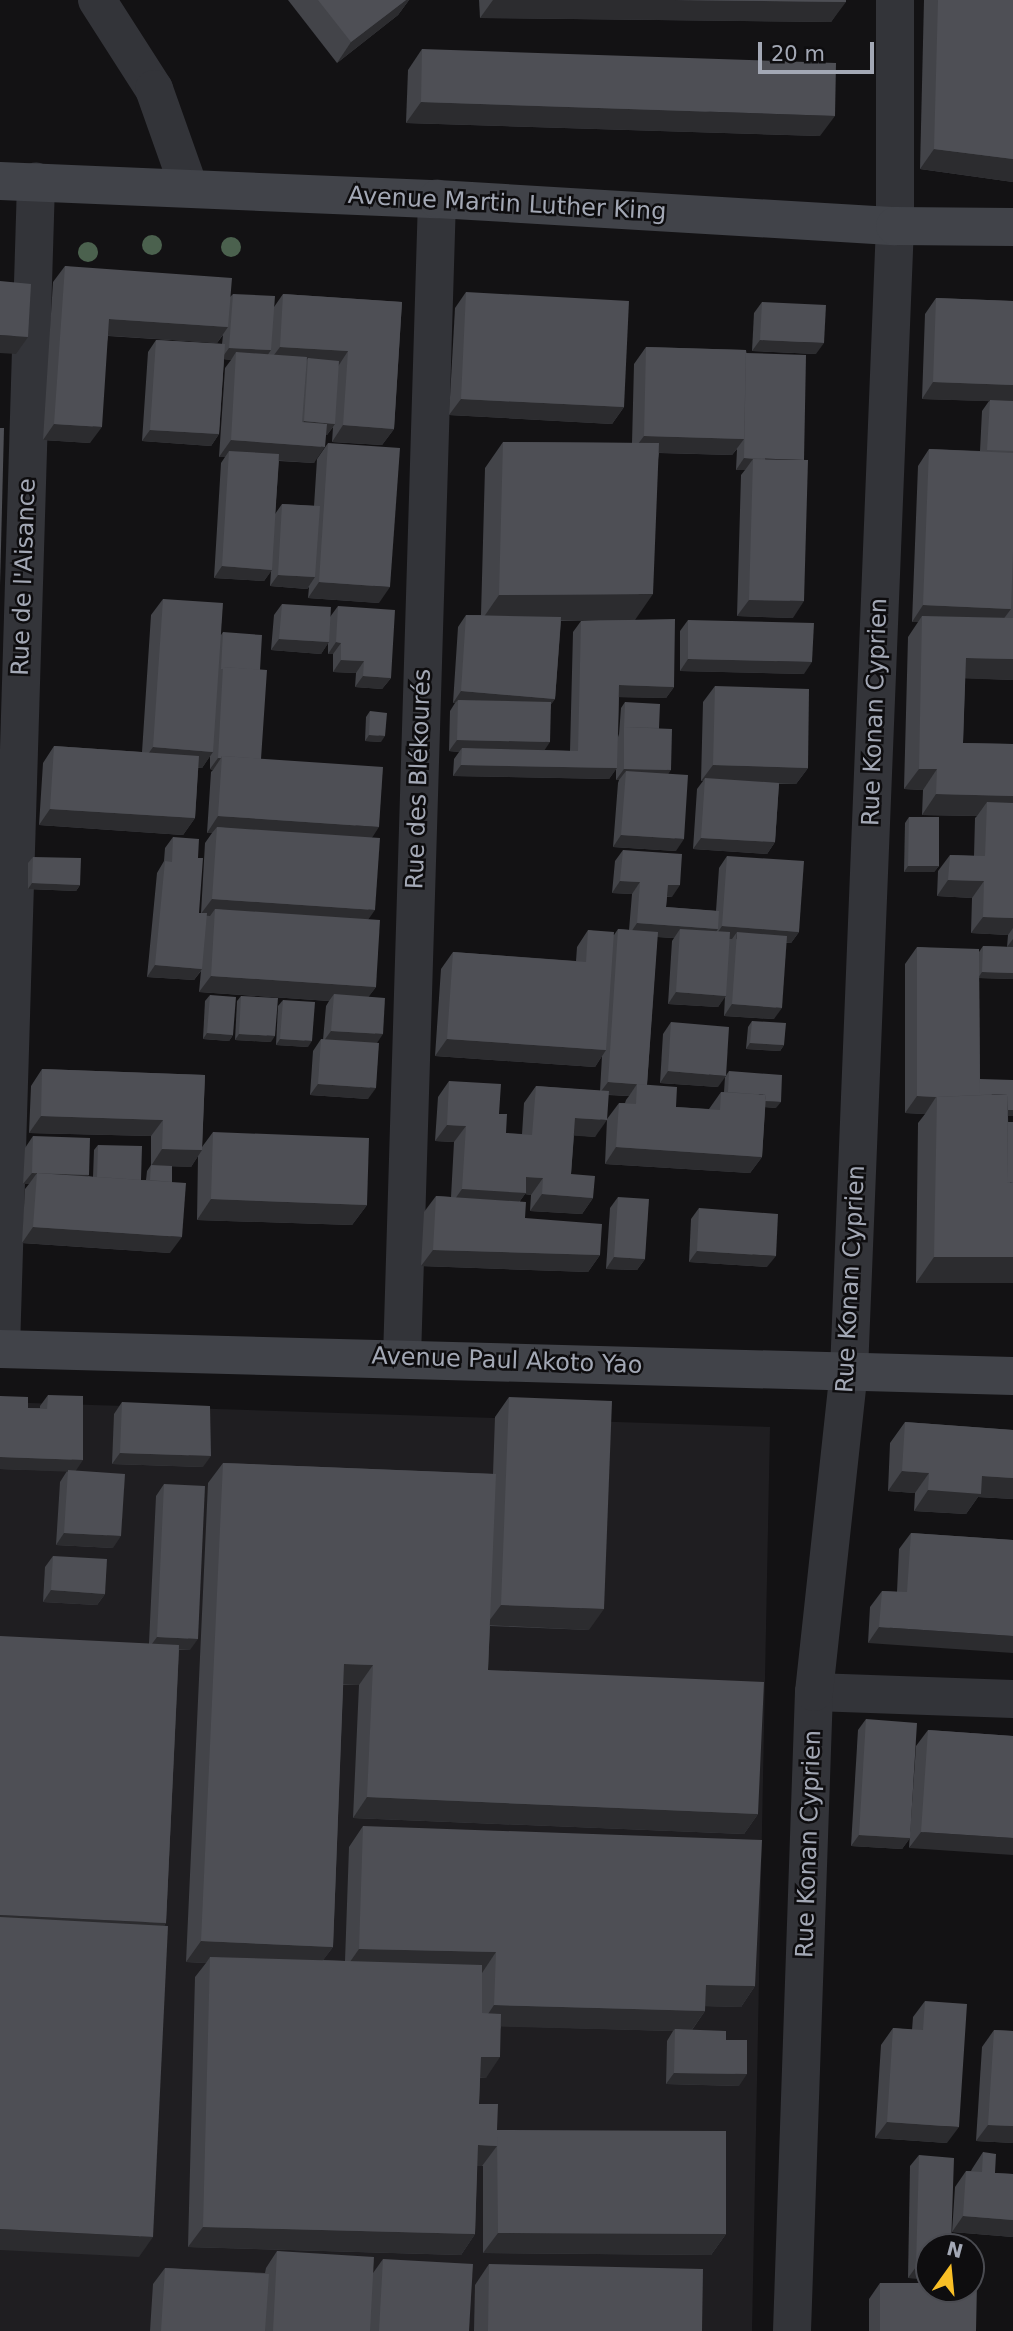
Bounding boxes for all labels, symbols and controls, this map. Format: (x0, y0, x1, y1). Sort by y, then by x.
scale bar (761, 28, 876, 72)
text: 20 m (771, 42, 825, 66)
street label: Avenue Martin Luther King (347, 181, 667, 227)
street label: Rue de l'Aisance (6, 478, 42, 676)
street label: Rue Konan Cyprien (857, 598, 893, 826)
street label: Rue des Blékourés (401, 668, 437, 890)
street label: Rue Konan Cyprien (831, 1164, 871, 1394)
street label: Avenue Paul Akoto Yao (371, 1342, 643, 1380)
street label: Rue Konan Cyprien (791, 1730, 827, 1958)
north arrow (915, 2233, 985, 2303)
text: N (944, 2237, 965, 2262)

